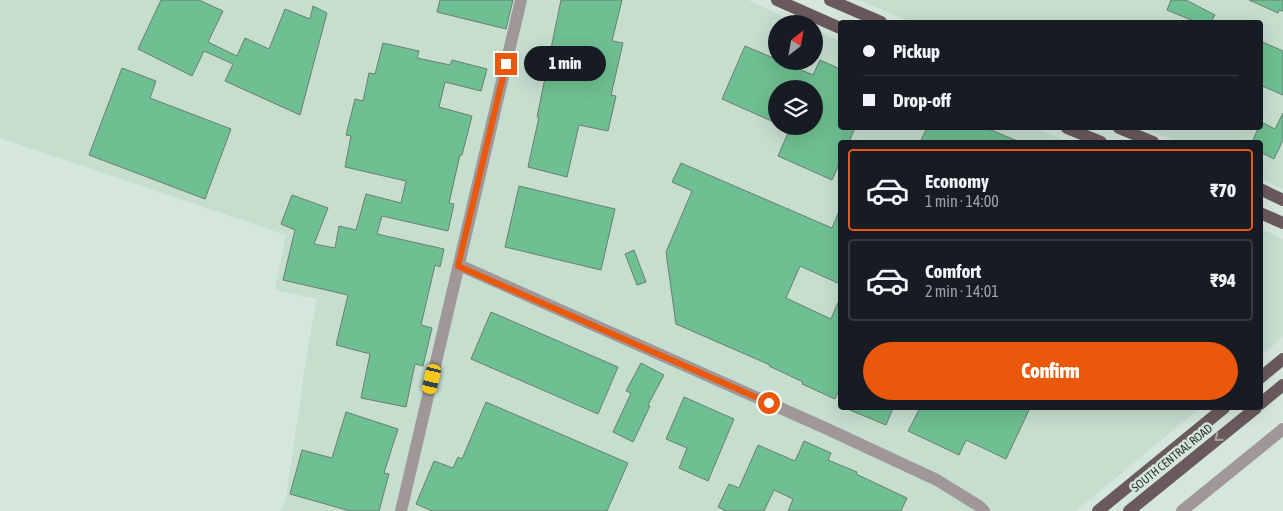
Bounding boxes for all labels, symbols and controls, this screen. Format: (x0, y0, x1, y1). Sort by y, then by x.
north arrow (768, 15, 822, 70)
map controls (768, 15, 823, 135)
text: Pickup (893, 40, 940, 62)
callout: 1 min (524, 46, 606, 82)
route end (495, 53, 517, 75)
text: 1 min (549, 54, 581, 72)
button: layers (768, 80, 823, 135)
text: Drop-off (893, 89, 951, 111)
icon: car (865, 168, 910, 213)
text: Economy (925, 170, 989, 192)
text: ₹70 (1210, 179, 1236, 201)
text: 1 min · 14:00 (925, 192, 999, 210)
icon: car (865, 258, 910, 303)
text: Comfort (925, 260, 981, 282)
text: ₹94 (1210, 269, 1236, 291)
text: 2 min · 14:01 (925, 282, 999, 300)
button: Confirm (863, 342, 1238, 400)
car (421, 363, 442, 395)
route start (758, 392, 780, 414)
street label: SOUTH CENTRAL ROAD (1129, 421, 1215, 495)
one-way arrow (1215, 433, 1224, 441)

